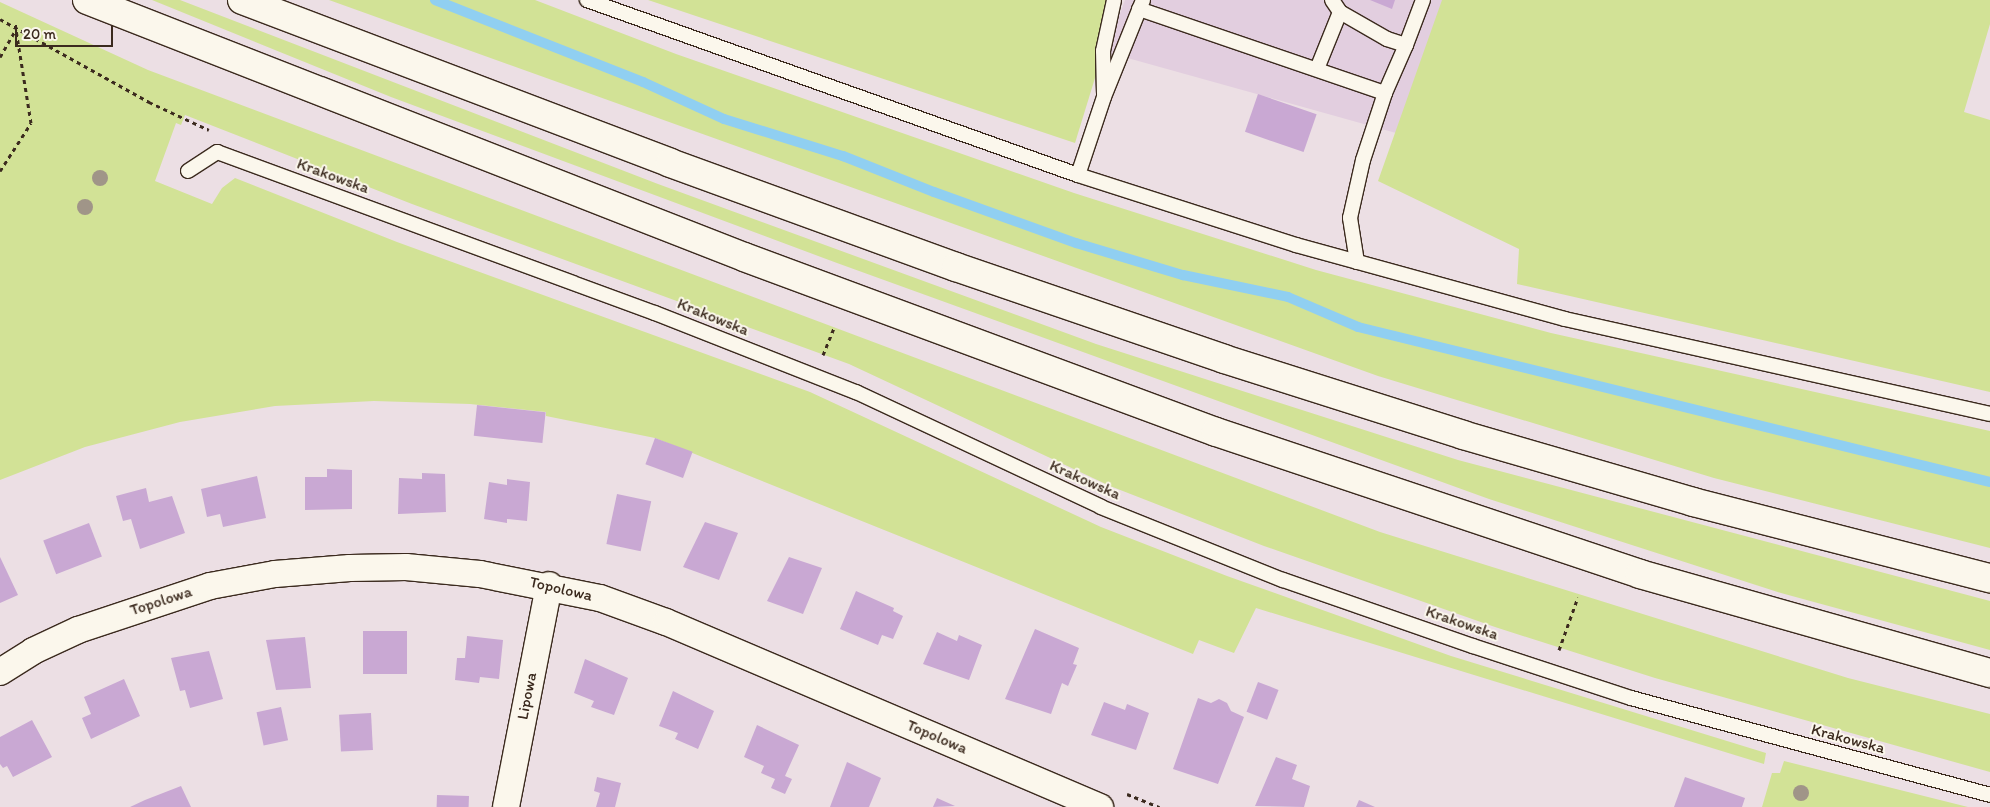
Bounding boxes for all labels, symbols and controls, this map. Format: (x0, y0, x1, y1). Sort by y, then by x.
scale bar (18, 15, 115, 47)
text: 20 m (23, 25, 56, 43)
street label: Krakowska (294, 154, 372, 198)
street label: Krakowska (674, 294, 752, 340)
street label: Krakowska (1047, 456, 1123, 504)
street label: Topolowa (528, 572, 594, 606)
street label: Topolowa (128, 582, 194, 620)
street label: Krakowska (1423, 602, 1501, 644)
street label: Lipowa (513, 671, 541, 721)
street label: Topolowa (904, 716, 970, 758)
street label: Krakowska (1809, 720, 1887, 758)

